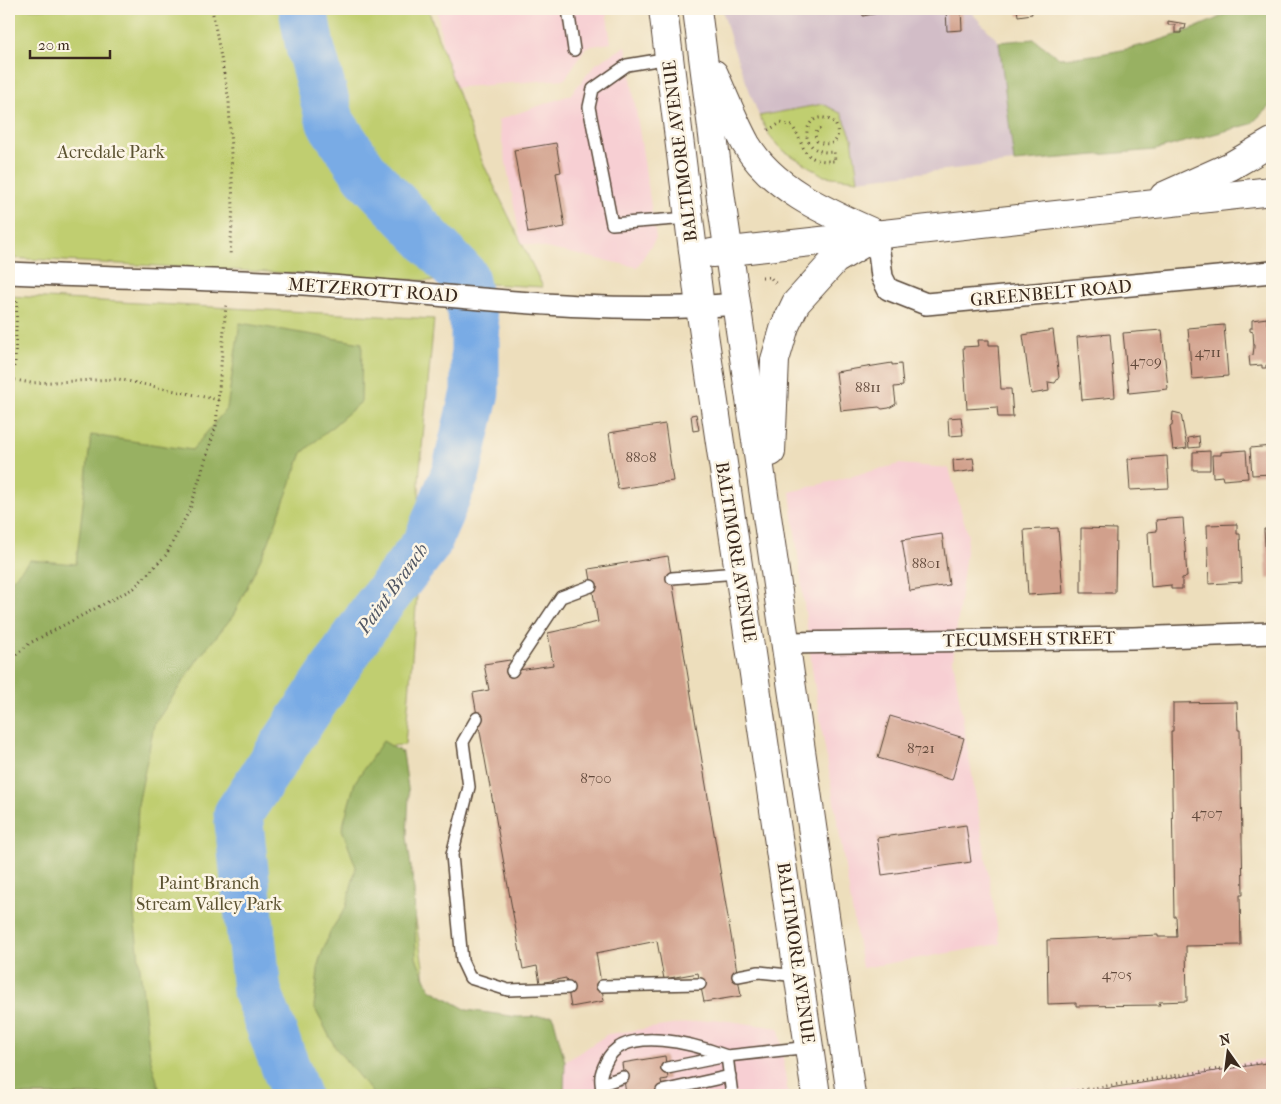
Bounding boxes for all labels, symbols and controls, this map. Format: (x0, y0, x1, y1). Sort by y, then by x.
scale bar (30, 28, 110, 60)
text: 20 m (38, 36, 70, 54)
street label: BALTIMORE AVENUE (659, 59, 702, 243)
park label: Acredale Park (56, 142, 166, 163)
street label: METZEROTT ROAD (287, 274, 459, 307)
street label: GREENBELT ROAD (969, 276, 1133, 311)
house number: 4711 (1195, 343, 1221, 361)
house number: 4709 (1130, 352, 1162, 370)
house number: 8811 (855, 378, 881, 396)
house number: 8808 (626, 448, 656, 466)
street label: BALTIMORE AVENUE (711, 460, 760, 644)
water label: Paint Branch (352, 539, 433, 639)
house number: 8801 (912, 554, 940, 572)
street label: TECUMSEH STREET (942, 627, 1116, 652)
house number: 8721 (907, 739, 935, 757)
house number: 8700 (580, 769, 612, 787)
house number: 4707 (1191, 804, 1223, 822)
street label: BALTIMORE AVENUE (772, 861, 819, 1045)
park label: Paint Branch Stream Valley Park (136, 873, 283, 915)
house number: 4705 (1102, 965, 1132, 983)
north arrow (1204, 1026, 1254, 1076)
text: N (1218, 1030, 1233, 1049)

